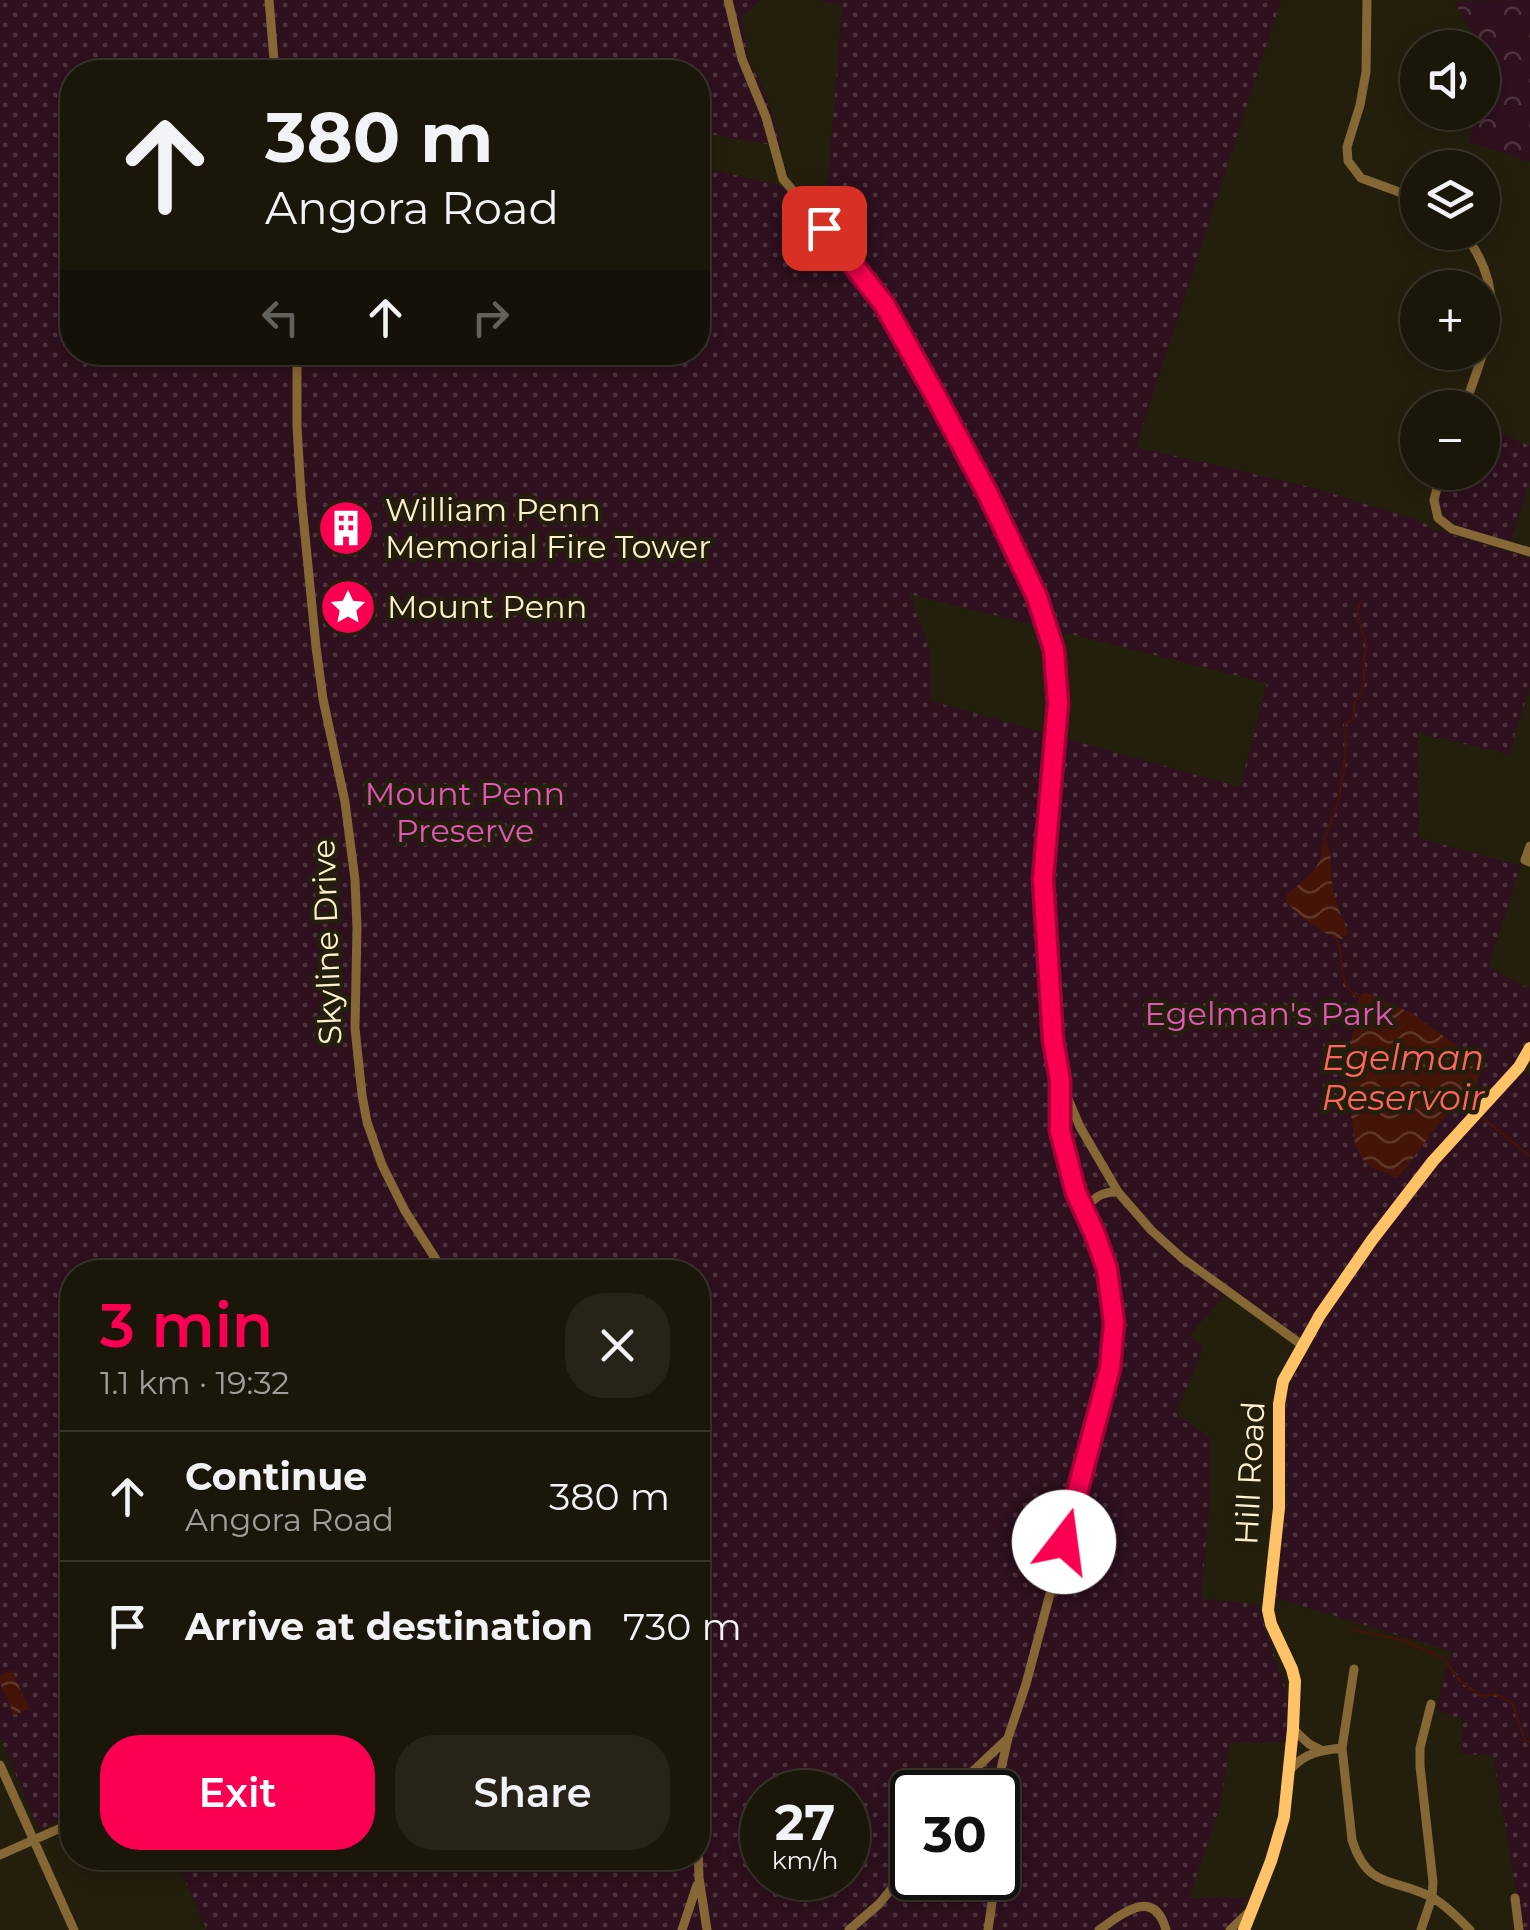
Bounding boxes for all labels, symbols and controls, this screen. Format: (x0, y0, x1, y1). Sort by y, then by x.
map controls (1400, 30, 1500, 490)
button: sound (1400, 30, 1500, 130)
text: 380 m (265, 94, 493, 180)
icon: ahead (100, 100, 230, 230)
button: layers (1400, 150, 1500, 250)
text: Angora Road (265, 180, 559, 235)
pin (782, 186, 867, 271)
icon: arrive (797, 201, 852, 256)
button: + (1400, 270, 1500, 370)
icon: left (253, 290, 308, 345)
icon: ahead (358, 290, 413, 345)
icon: right (463, 290, 518, 345)
button: − (1400, 390, 1500, 490)
place label: William Penn Memorial Fire Tower (385, 490, 711, 566)
building icon: William Penn Memorial Fire Tower (316, 498, 376, 558)
place icon: Mount Penn (318, 577, 378, 637)
place label: Mount Penn (387, 587, 587, 626)
park label: Mount Penn Preserve (365, 774, 565, 850)
street label: Skyline Drive (303, 839, 350, 1046)
park label: Egelman's Park (1144, 994, 1394, 1033)
water label: Egelman Reservoir (1321, 1036, 1485, 1119)
text: 3 min (100, 1289, 273, 1362)
button: close (565, 1293, 670, 1398)
text: 1.1 km · 19:32 (100, 1363, 289, 1402)
street label: Hill Road (1226, 1400, 1273, 1546)
text: Continue (185, 1453, 367, 1500)
icon: ahead (100, 1469, 155, 1524)
text: 380 m (549, 1473, 670, 1520)
position arrow (1012, 1490, 1116, 1594)
text: Angora Road (185, 1500, 394, 1539)
icon: arrive (100, 1599, 155, 1654)
text: Arrive at destination (185, 1603, 593, 1650)
text: 730 m (623, 1603, 742, 1650)
button: Exit (100, 1735, 375, 1850)
button: Share (395, 1735, 670, 1850)
speed limit sign: 30 (890, 1770, 1020, 1900)
text: 27 (775, 1792, 835, 1853)
text: km/h (772, 1845, 838, 1875)

